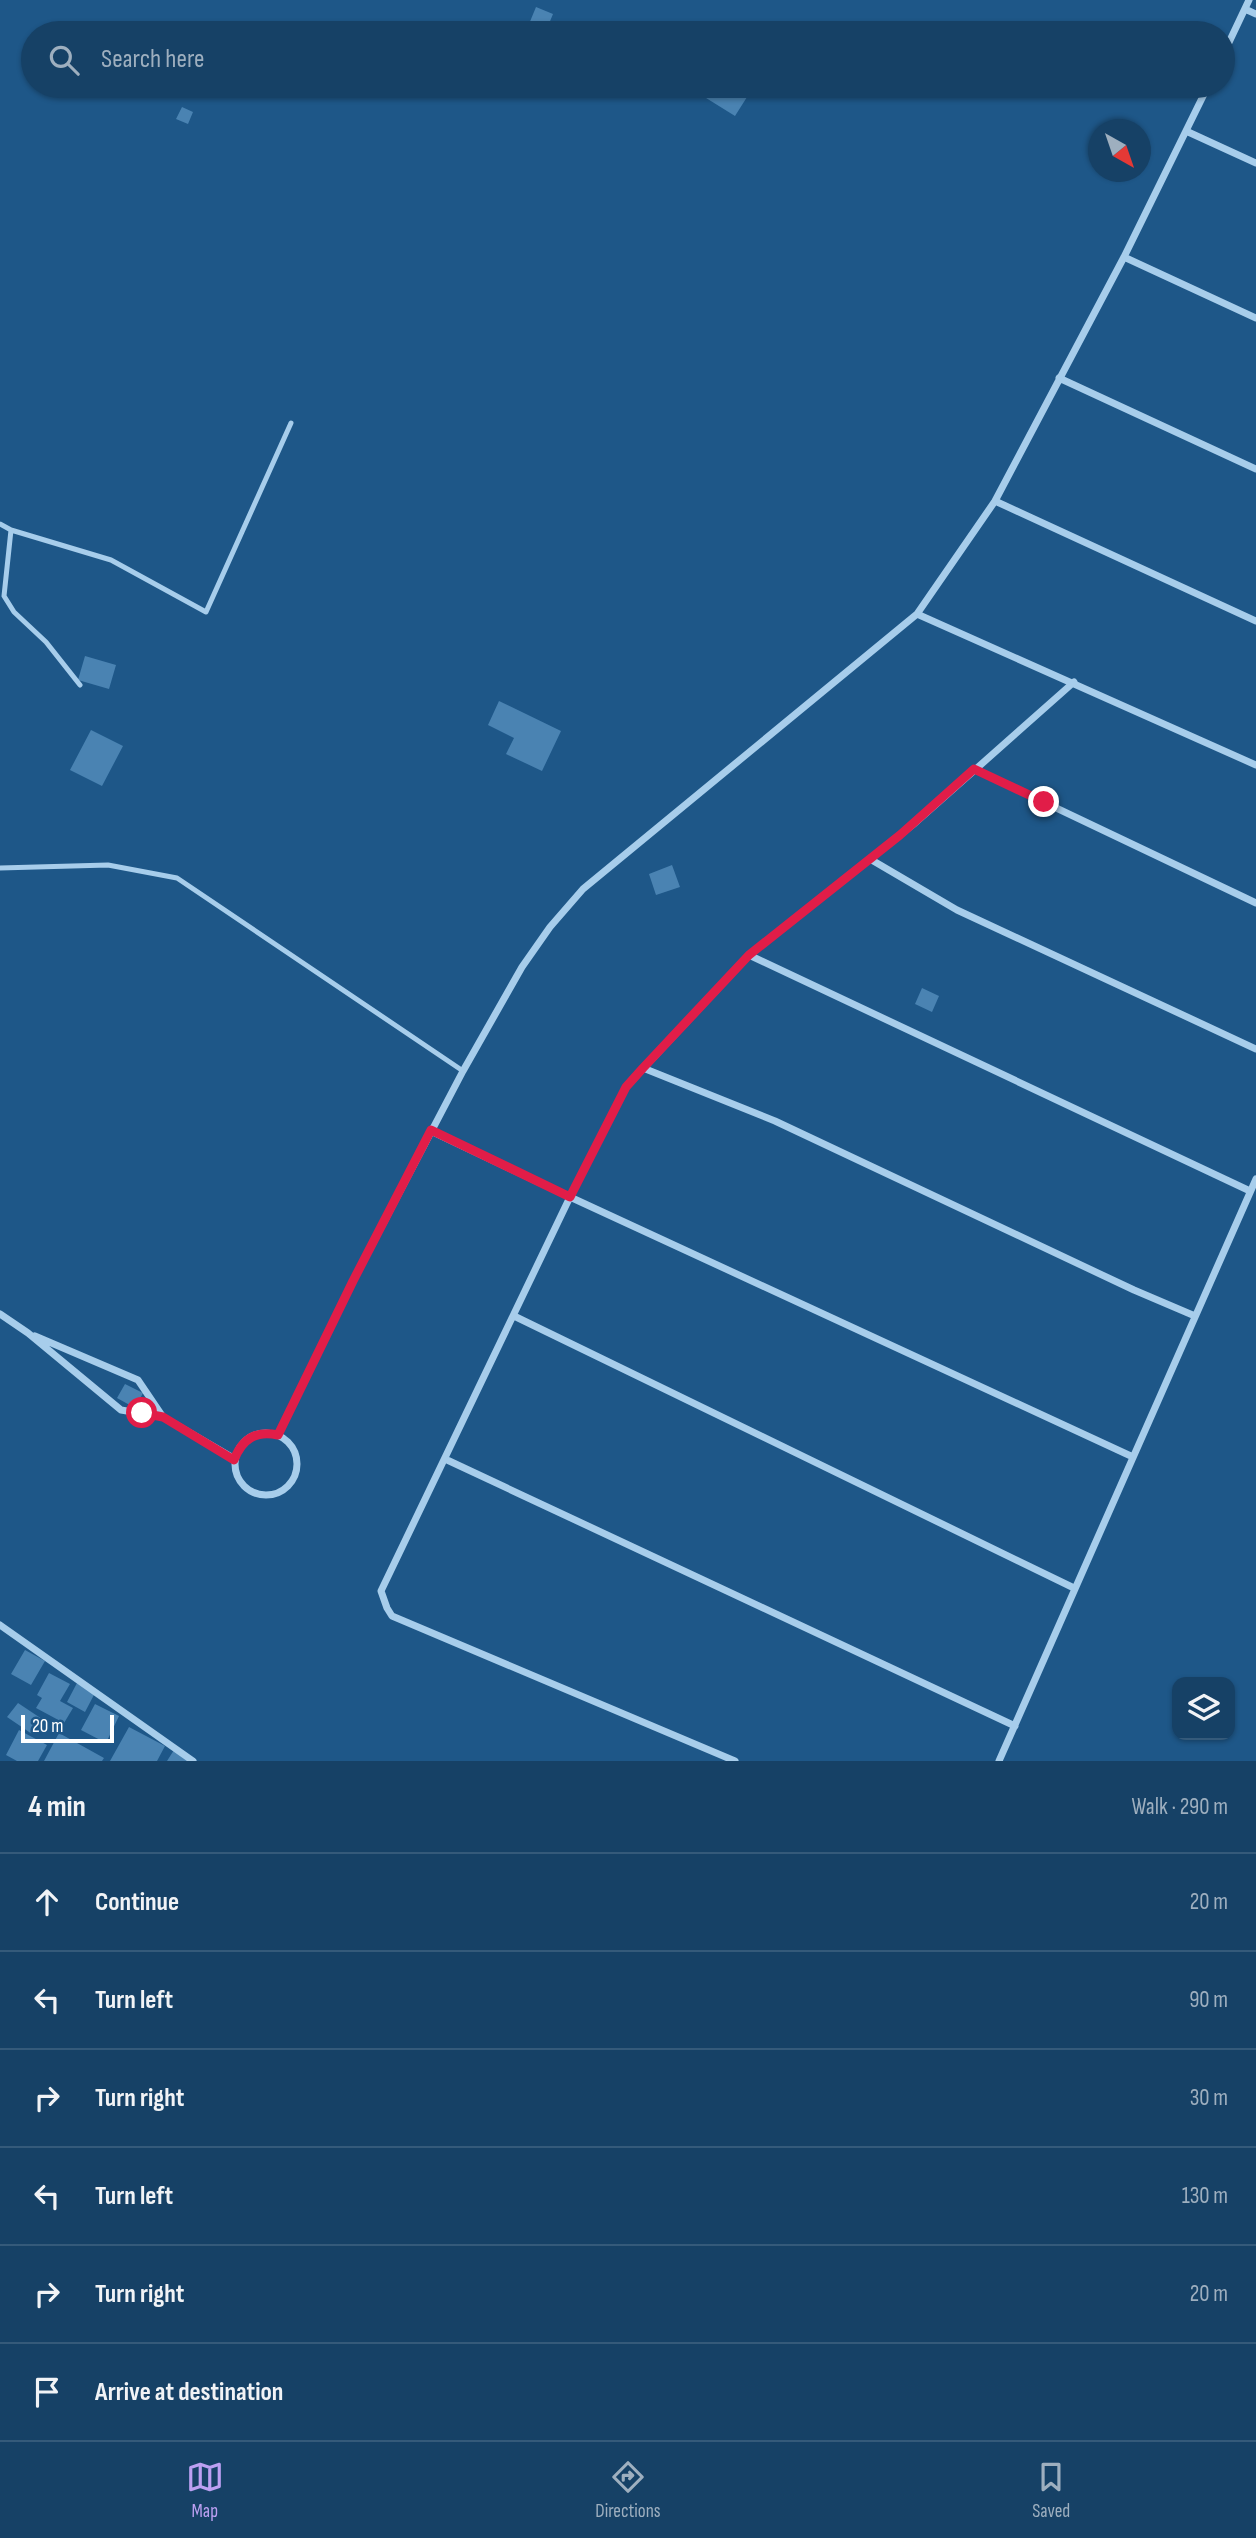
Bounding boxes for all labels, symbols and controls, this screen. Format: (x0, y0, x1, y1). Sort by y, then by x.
search box (21, 21, 1235, 98)
icon: search (45, 41, 83, 79)
text: Search here (101, 44, 204, 75)
north arrow (1088, 119, 1151, 182)
route end (1028, 786, 1059, 817)
route start (126, 1397, 157, 1428)
map controls (1172, 1677, 1235, 1740)
button: layers (1172, 1677, 1235, 1740)
scale bar (21, 1712, 114, 1744)
text: 20 m (32, 1715, 64, 1738)
text: 4 min (28, 1789, 86, 1825)
text: Walk · 290 m (1131, 1793, 1228, 1821)
icon: ahead (28, 1883, 66, 1921)
text: Continue (95, 1887, 179, 1918)
text: 20 m (1190, 1888, 1228, 1916)
icon: left (28, 1981, 66, 2019)
text: Turn left (95, 1985, 173, 2016)
text: 90 m (1189, 1986, 1228, 2014)
icon: right (28, 2079, 66, 2117)
text: Turn right (95, 2083, 184, 2114)
text: 30 m (1190, 2084, 1228, 2112)
icon: left (28, 2177, 66, 2215)
text: Turn left (95, 2181, 173, 2212)
text: 130 m (1182, 2182, 1228, 2210)
icon: right (28, 2275, 66, 2313)
text: Turn right (95, 2279, 184, 2310)
text: 20 m (1190, 2280, 1228, 2308)
icon: arrive (28, 2373, 66, 2411)
text: Arrive at destination (95, 2377, 283, 2408)
tab: Map (186, 2458, 224, 2523)
tab: Directions (595, 2458, 661, 2523)
tab: Saved (1032, 2458, 1070, 2523)

